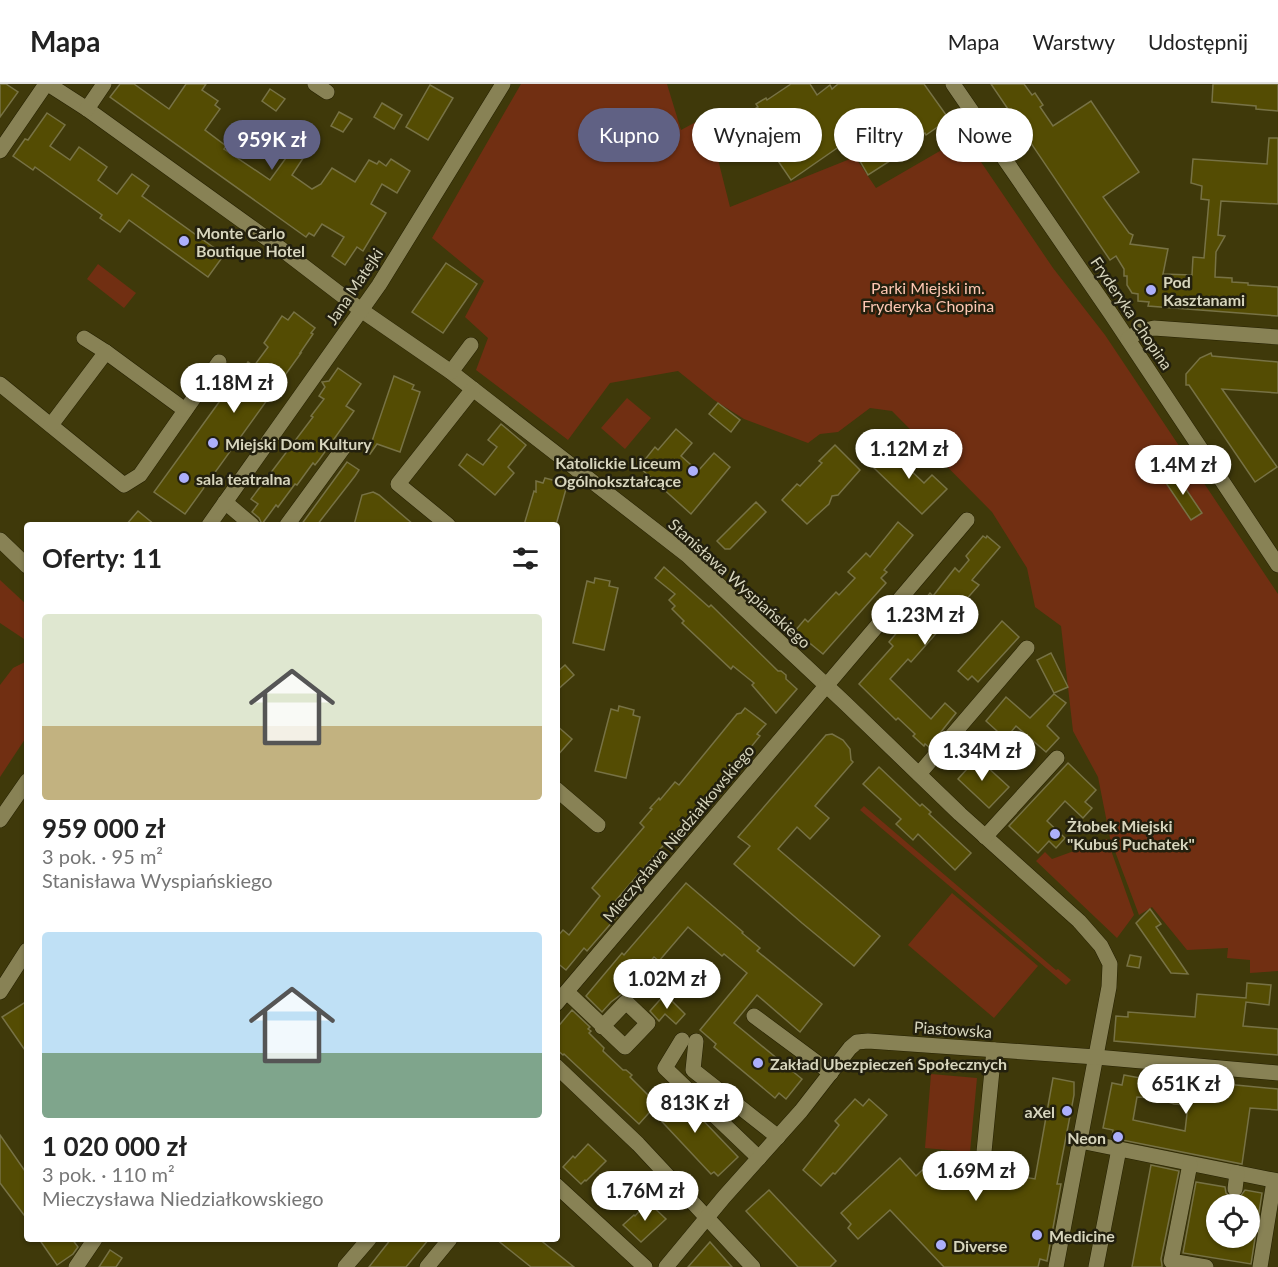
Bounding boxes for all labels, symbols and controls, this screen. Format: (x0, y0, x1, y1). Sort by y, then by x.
text: Mapa (30, 24, 100, 58)
text: Mapa (948, 29, 1000, 54)
text: Warstwy (1033, 29, 1115, 54)
text: Udostępnij (1148, 29, 1248, 54)
chip: Kupno (578, 108, 680, 162)
chip: Wynajem (692, 108, 822, 162)
chip: Filtry (834, 108, 924, 162)
chip: Nowe (936, 108, 1033, 162)
pin: 959K zł (217, 120, 327, 171)
text: 959K zł (237, 127, 307, 151)
place label: Monte Carlo Boutique Hotel (196, 223, 305, 260)
marker: Monte Carlo Boutique Hotel (177, 234, 191, 248)
street label: Jana Matejki (322, 244, 386, 328)
street label: Fryderyka Chopina (1087, 253, 1177, 373)
place label: Pod Kasztanami (1163, 272, 1245, 309)
park label: Parki Miejski im. Fryderyka Chopina (862, 278, 994, 315)
marker: Pod Kasztanami (1144, 283, 1158, 297)
pin: 1.18M zł (172, 363, 296, 414)
text: 1.18M zł (194, 370, 274, 394)
pin: 1.12M zł (847, 429, 971, 480)
place label: Miejski Dom Kultury (225, 434, 372, 453)
marker: Miejski Dom Kultury (206, 436, 220, 450)
text: 1.12M zł (869, 436, 949, 460)
pin: 1.4M zł (1128, 445, 1238, 496)
text: 1.4M zł (1149, 452, 1217, 476)
place label: Katolickie Liceum Ogólnokształcące (554, 453, 681, 490)
marker: Katolickie Liceum Ogólnokształcące (686, 464, 700, 478)
place label: sala teatralna (196, 469, 291, 488)
marker: sala teatralna (177, 471, 191, 485)
street label: Stanisława Wyspiańskiego (665, 514, 815, 652)
text: Oferty: 11 (42, 542, 162, 574)
icon: filters (509, 542, 542, 575)
pin: 1.23M zł (863, 595, 987, 646)
text: 1.23M zł (885, 602, 965, 626)
icon: home (238, 653, 346, 761)
pin: 1.34M zł (920, 731, 1044, 782)
text: 1.34M zł (942, 738, 1022, 762)
street label: Mieczysława Niedziałkowskiego (598, 741, 758, 925)
text: 959 000 zł (42, 812, 166, 844)
place label: Żłobek Miejski "Kubuś Puchatek" (1067, 816, 1195, 853)
marker: Żłobek Miejski "Kubuś Puchatek" (1048, 827, 1062, 841)
text: 3 pok. · 95 m² (42, 844, 163, 868)
text: Stanisława Wyspiańskiego (42, 868, 273, 892)
pin: 1.02M zł (605, 959, 729, 1010)
text: 1.02M zł (627, 966, 707, 990)
icon: home (238, 971, 346, 1079)
street label: Piastowska (913, 1017, 993, 1041)
place label: Zakład Ubezpieczeń Społecznych (770, 1054, 1007, 1073)
marker: Zakład Ubezpieczeń Społecznych (751, 1056, 765, 1070)
pin: 651K zł (1131, 1064, 1241, 1115)
text: 651K zł (1151, 1071, 1221, 1095)
pin: 813K zł (640, 1083, 750, 1134)
text: 813K zł (660, 1090, 730, 1114)
place label: aXel (1024, 1102, 1055, 1121)
marker: aXel (1060, 1104, 1074, 1118)
place label: Neon (1067, 1128, 1106, 1147)
text: 1 020 000 zł (42, 1130, 187, 1162)
marker: Neon (1111, 1130, 1125, 1144)
pin: 1.69M zł (914, 1151, 1038, 1202)
text: 1.69M zł (936, 1158, 1016, 1182)
text: 3 pok. · 110 m² (42, 1162, 175, 1186)
pin: 1.76M zł (583, 1171, 707, 1222)
text: 1.76M zł (605, 1178, 685, 1202)
text: Mieczysława Niedziałkowskiego (42, 1186, 324, 1210)
map controls (1206, 1194, 1260, 1248)
button: locate (1206, 1194, 1260, 1248)
place label: Medicine (1049, 1226, 1115, 1245)
marker: Medicine (1030, 1228, 1044, 1242)
place label: Diverse (953, 1236, 1008, 1255)
marker: Diverse (934, 1238, 948, 1252)

